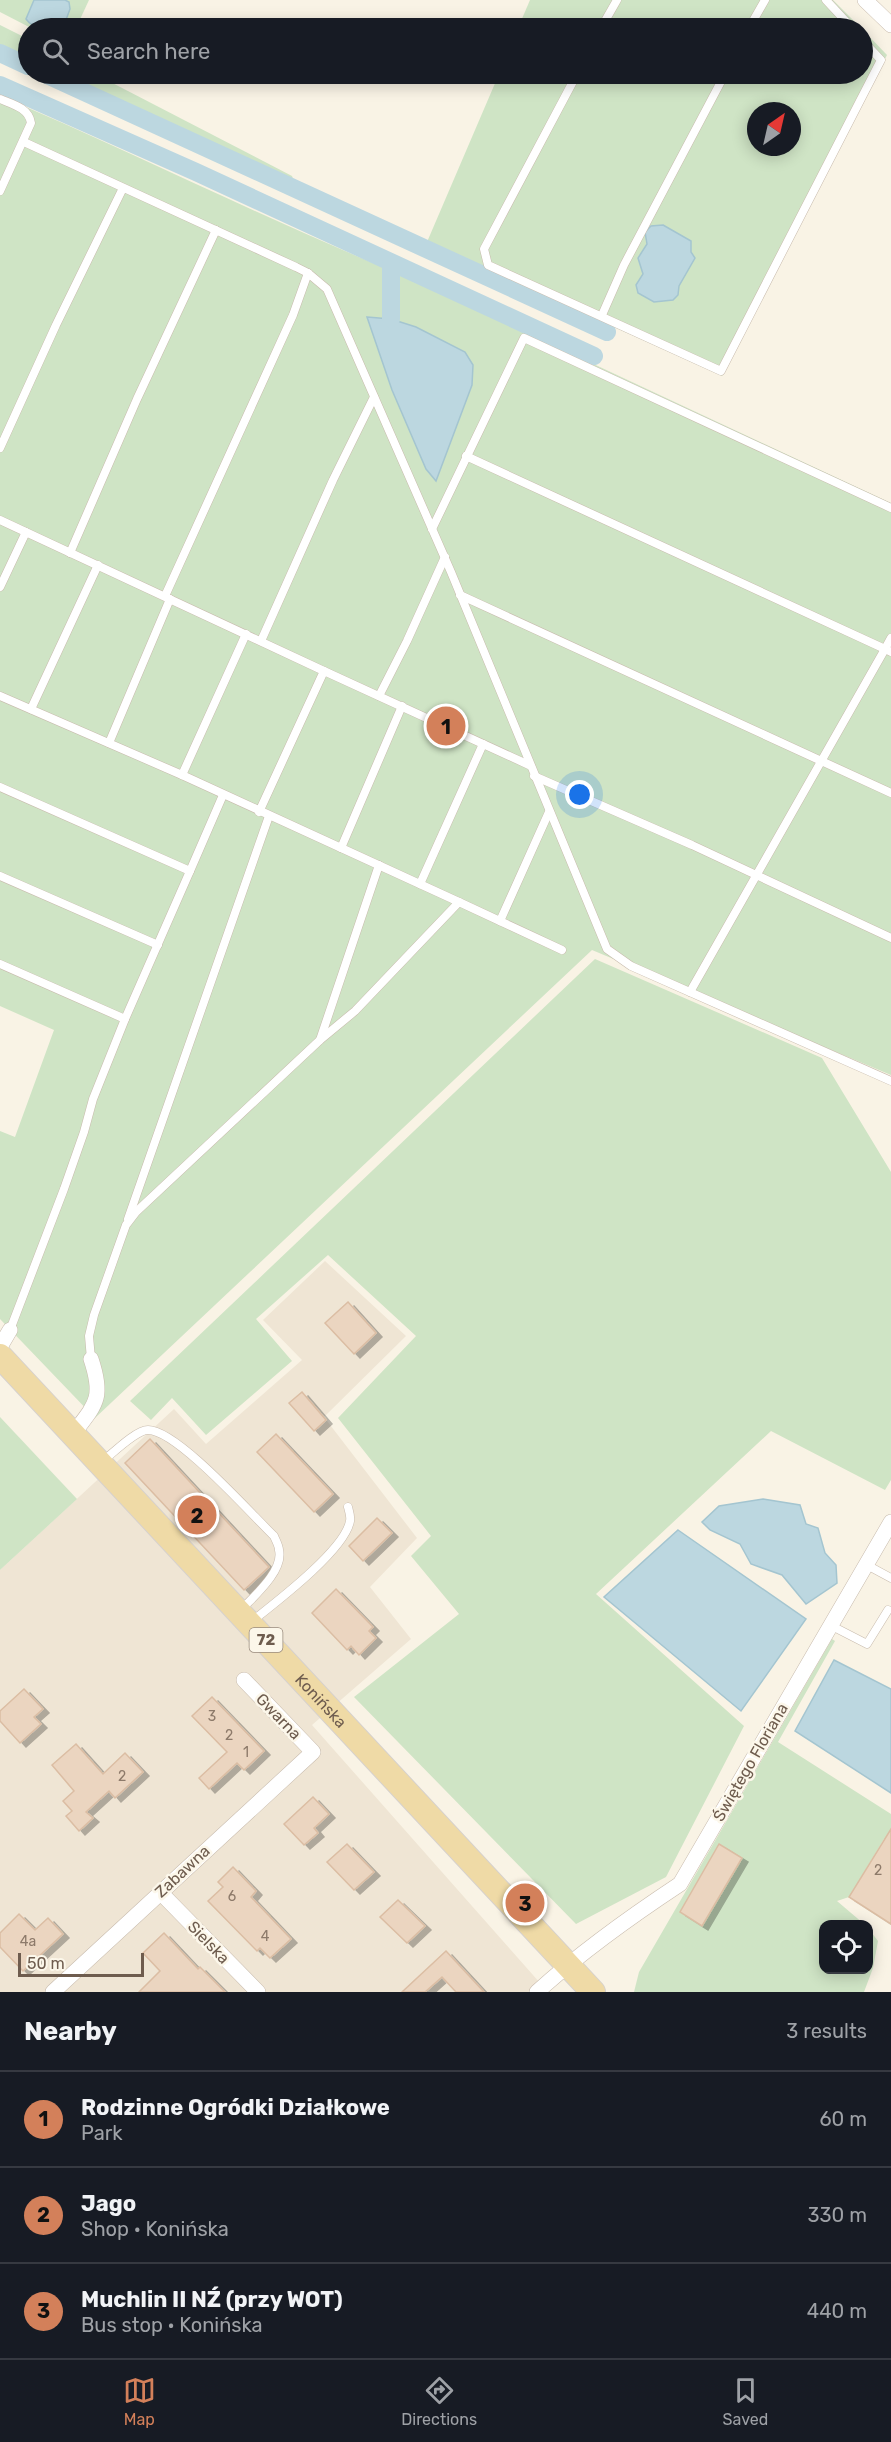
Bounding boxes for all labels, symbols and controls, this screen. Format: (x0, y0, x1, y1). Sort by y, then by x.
search box (18, 18, 873, 84)
icon: search (39, 35, 72, 68)
text: Search here (87, 38, 210, 65)
north arrow (747, 102, 801, 156)
pin: 1 (426, 704, 466, 748)
your location (565, 780, 594, 809)
pin: 2 (178, 1492, 216, 1538)
road number: 72 (250, 1628, 282, 1652)
street label: Konińska (291, 1670, 351, 1732)
street label: Gwarna (252, 1689, 305, 1743)
street label: Świętego Floriana (708, 1699, 793, 1825)
house number: 3 (208, 1708, 216, 1725)
house number: 2 (225, 1727, 233, 1744)
house number: 1 (243, 1744, 249, 1761)
house number: 2 (118, 1768, 126, 1785)
street label: Zabawna (151, 1841, 214, 1902)
house number: 2 (874, 1862, 882, 1879)
pin: 3 (506, 1880, 544, 1926)
house number: 6 (228, 1888, 236, 1905)
street label: Sielska (184, 1917, 233, 1968)
map controls (819, 1920, 873, 1974)
button: locate (819, 1920, 873, 1974)
house number: 4 (261, 1928, 270, 1945)
house number: 4a (20, 1933, 36, 1950)
scale bar (18, 1950, 144, 1978)
text: 50 m (27, 1954, 65, 1973)
text: Nearby (24, 2016, 117, 2047)
text: 3 results (786, 2019, 867, 2043)
text: Rodzinne Ogródki Działkowe (81, 2094, 390, 2121)
text: 1 (39, 2107, 48, 2131)
text: 60 m (820, 2107, 867, 2131)
text: Park (81, 2121, 123, 2145)
text: Jago (81, 2190, 136, 2217)
text: 2 (37, 2203, 50, 2227)
text: 330 m (808, 2203, 867, 2227)
text: Shop · Konińska (81, 2217, 229, 2241)
text: Muchlin II NŹ (przy WOT) (81, 2286, 343, 2313)
text: 3 (37, 2299, 50, 2323)
text: 440 m (807, 2299, 867, 2323)
text: Bus stop · Konińska (81, 2313, 263, 2337)
tab: Map (123, 2374, 156, 2429)
tab: Directions (401, 2374, 477, 2429)
tab: Saved (723, 2374, 768, 2429)

